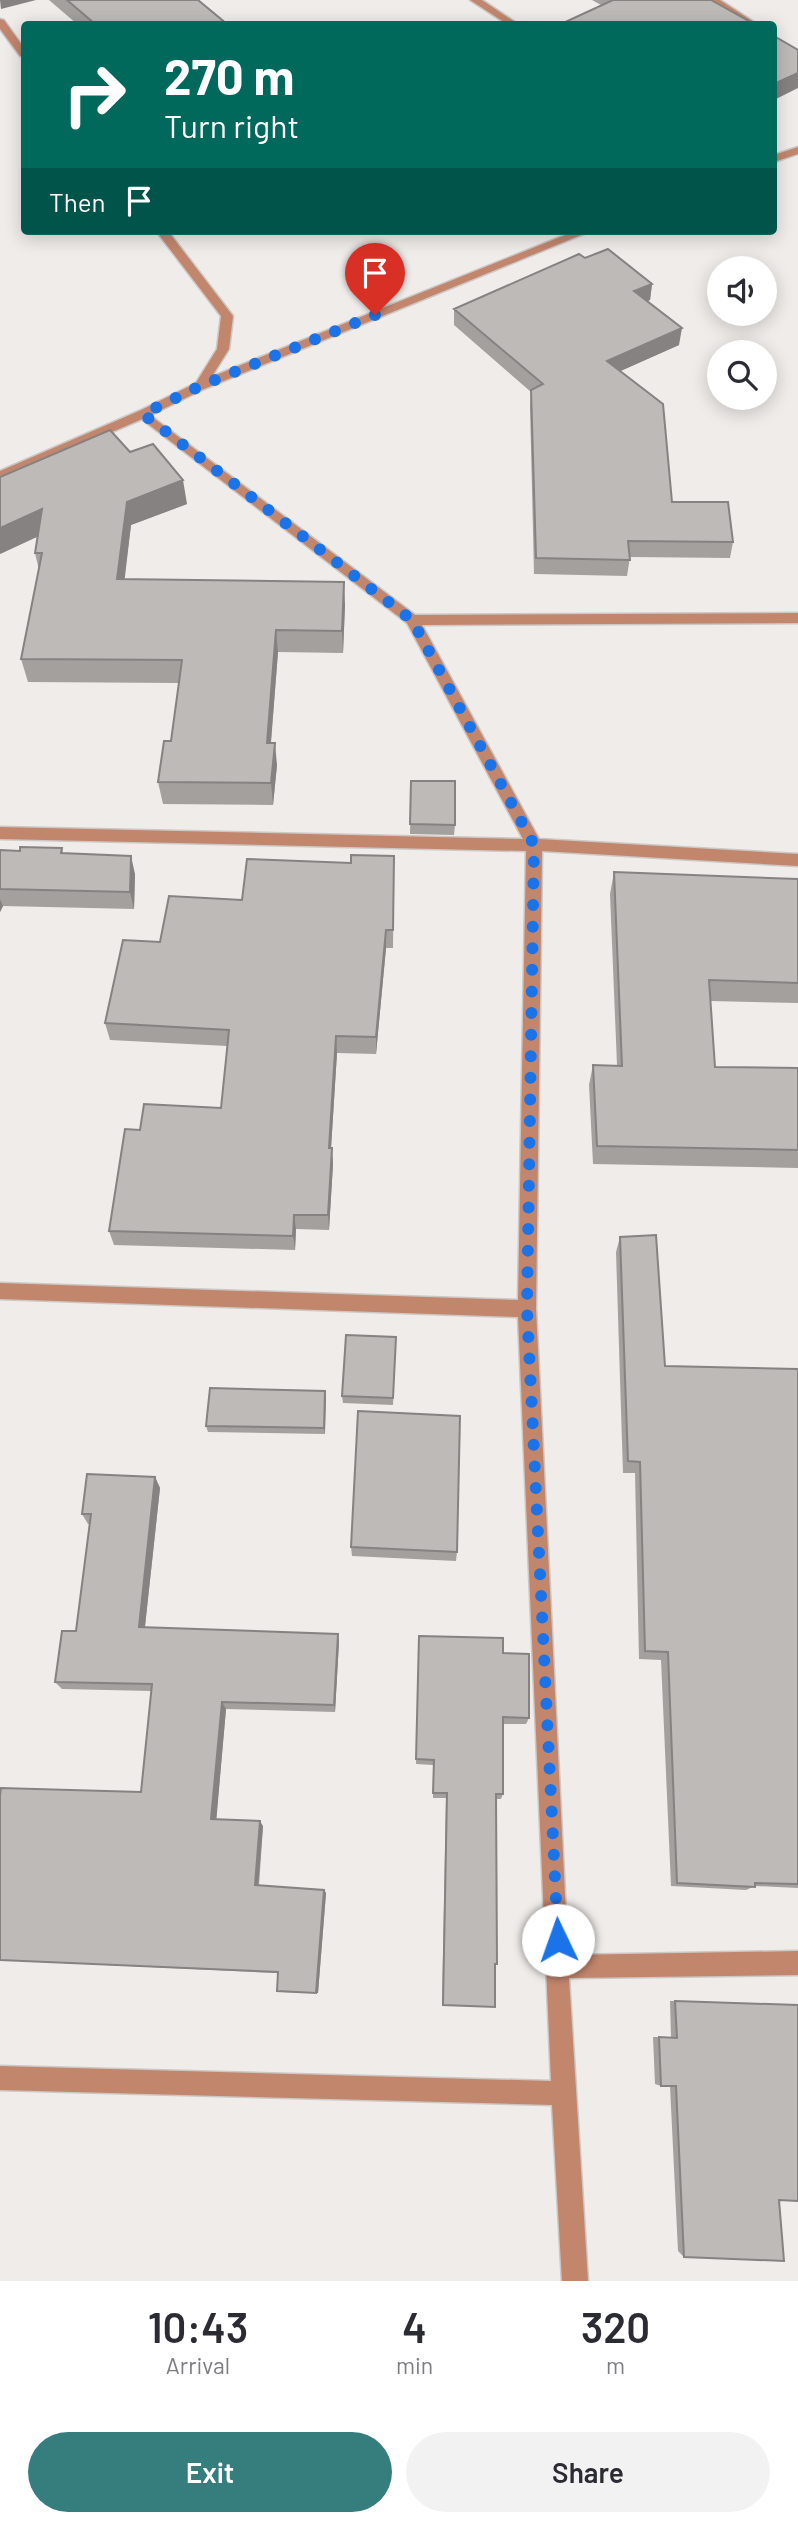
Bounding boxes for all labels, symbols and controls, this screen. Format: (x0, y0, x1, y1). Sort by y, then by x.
text: 270 m (164, 46, 294, 105)
icon: right (49, 49, 140, 140)
text: Turn right (164, 106, 299, 144)
icon: arrive (120, 182, 158, 220)
text: Then (49, 186, 106, 217)
pin (345, 243, 405, 315)
icon: arrive (356, 254, 394, 292)
map controls (707, 256, 777, 410)
button: sound (707, 256, 777, 326)
button: search (707, 340, 777, 410)
position arrow (521, 1903, 595, 1977)
text: 10:43 (148, 2301, 248, 2351)
text: 4 (402, 2301, 427, 2351)
text: 320 (581, 2301, 650, 2351)
text: Arrival (166, 2351, 230, 2379)
text: min (396, 2351, 433, 2379)
text: m (606, 2351, 625, 2379)
button: Exit (28, 2432, 392, 2512)
button: Share (406, 2432, 770, 2512)

